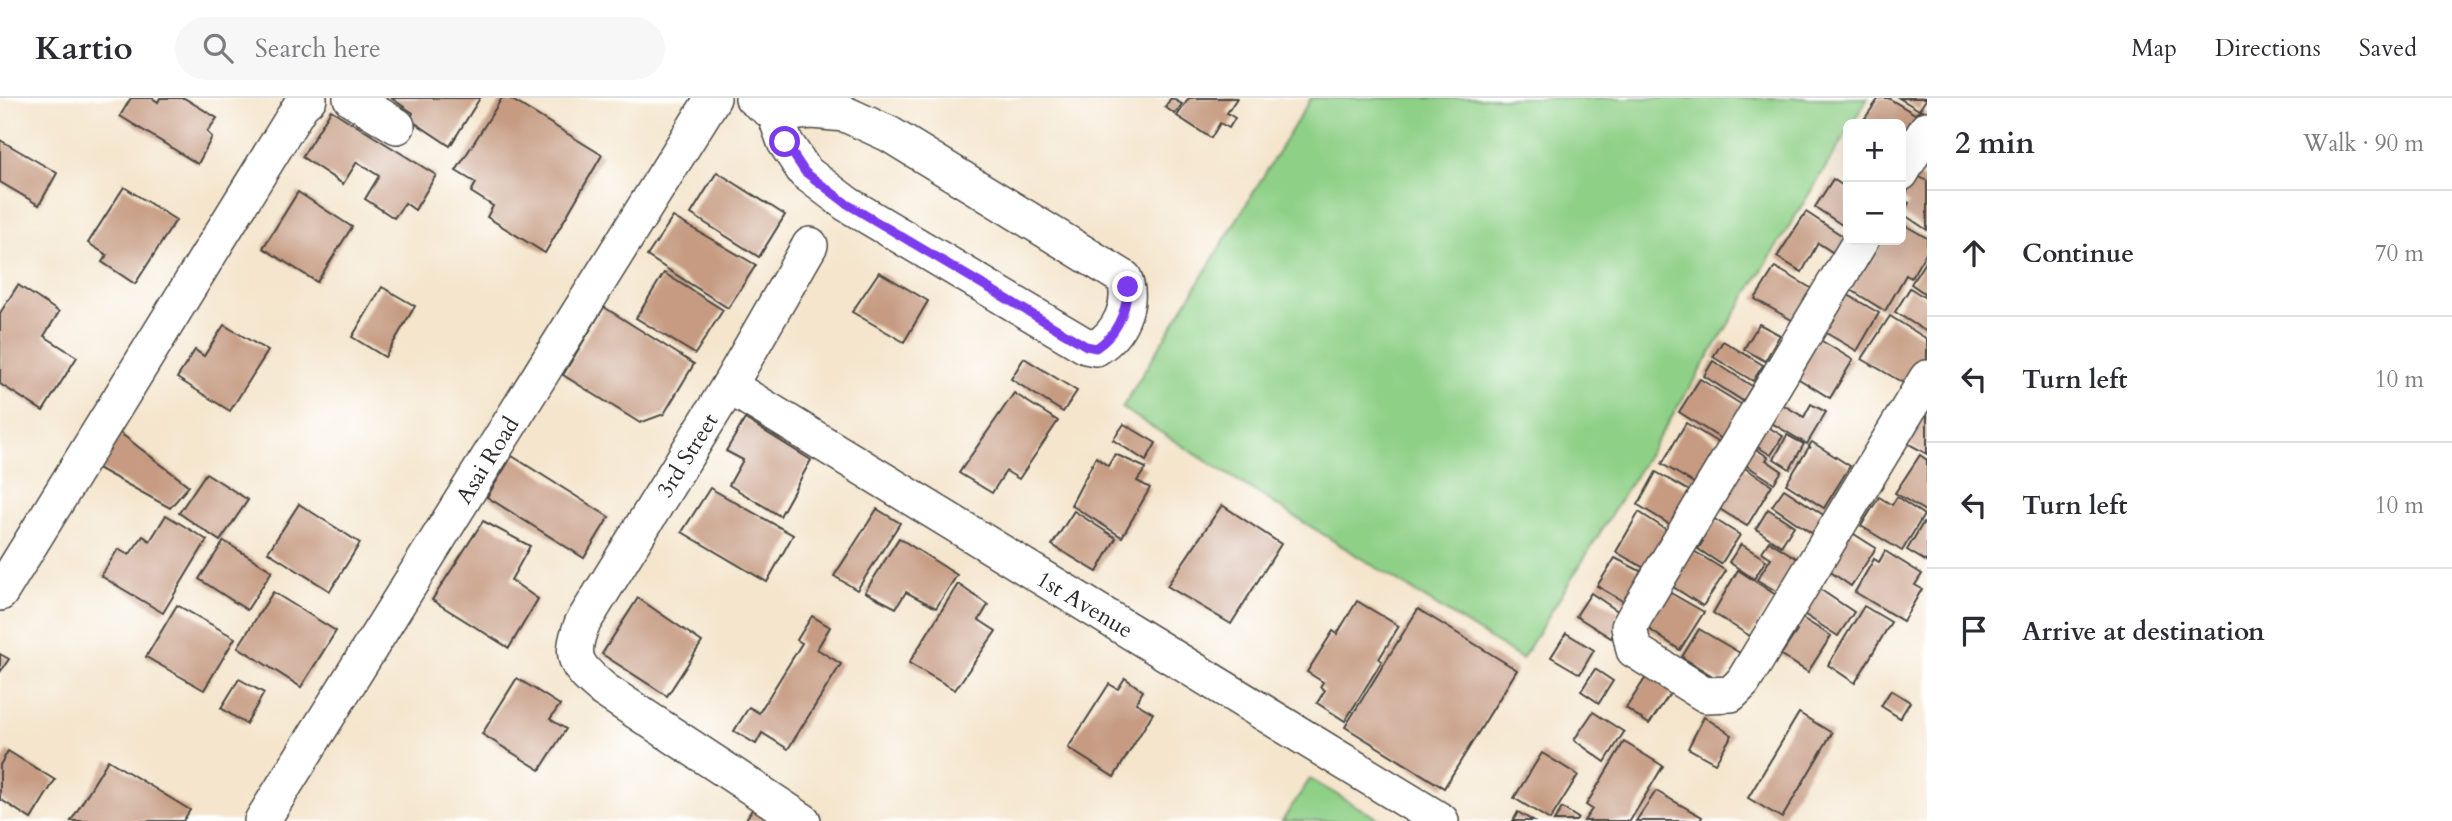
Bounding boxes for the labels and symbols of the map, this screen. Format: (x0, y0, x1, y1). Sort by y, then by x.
route start (769, 126, 800, 157)
route end (1112, 271, 1143, 302)
street label: 3rd Street (649, 407, 725, 503)
street label: Asai Road (449, 410, 527, 510)
street label: 1st Avenue (1031, 563, 1139, 645)

